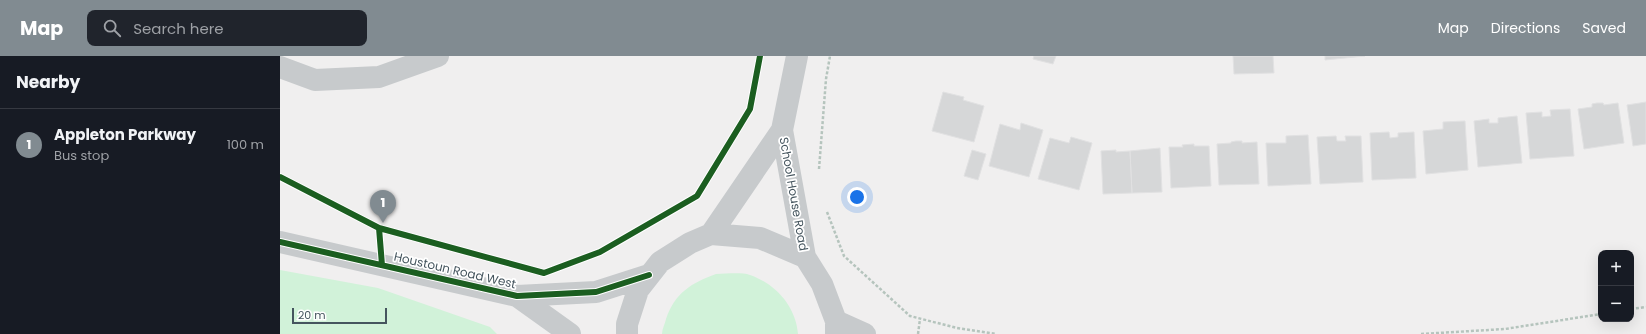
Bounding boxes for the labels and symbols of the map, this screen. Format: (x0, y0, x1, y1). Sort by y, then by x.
street label: School House Road (776, 136, 812, 252)
your location (847, 187, 867, 207)
pin: 1 (370, 190, 396, 223)
street label: Houstoun Road West (392, 248, 518, 292)
scale bar (292, 306, 387, 325)

